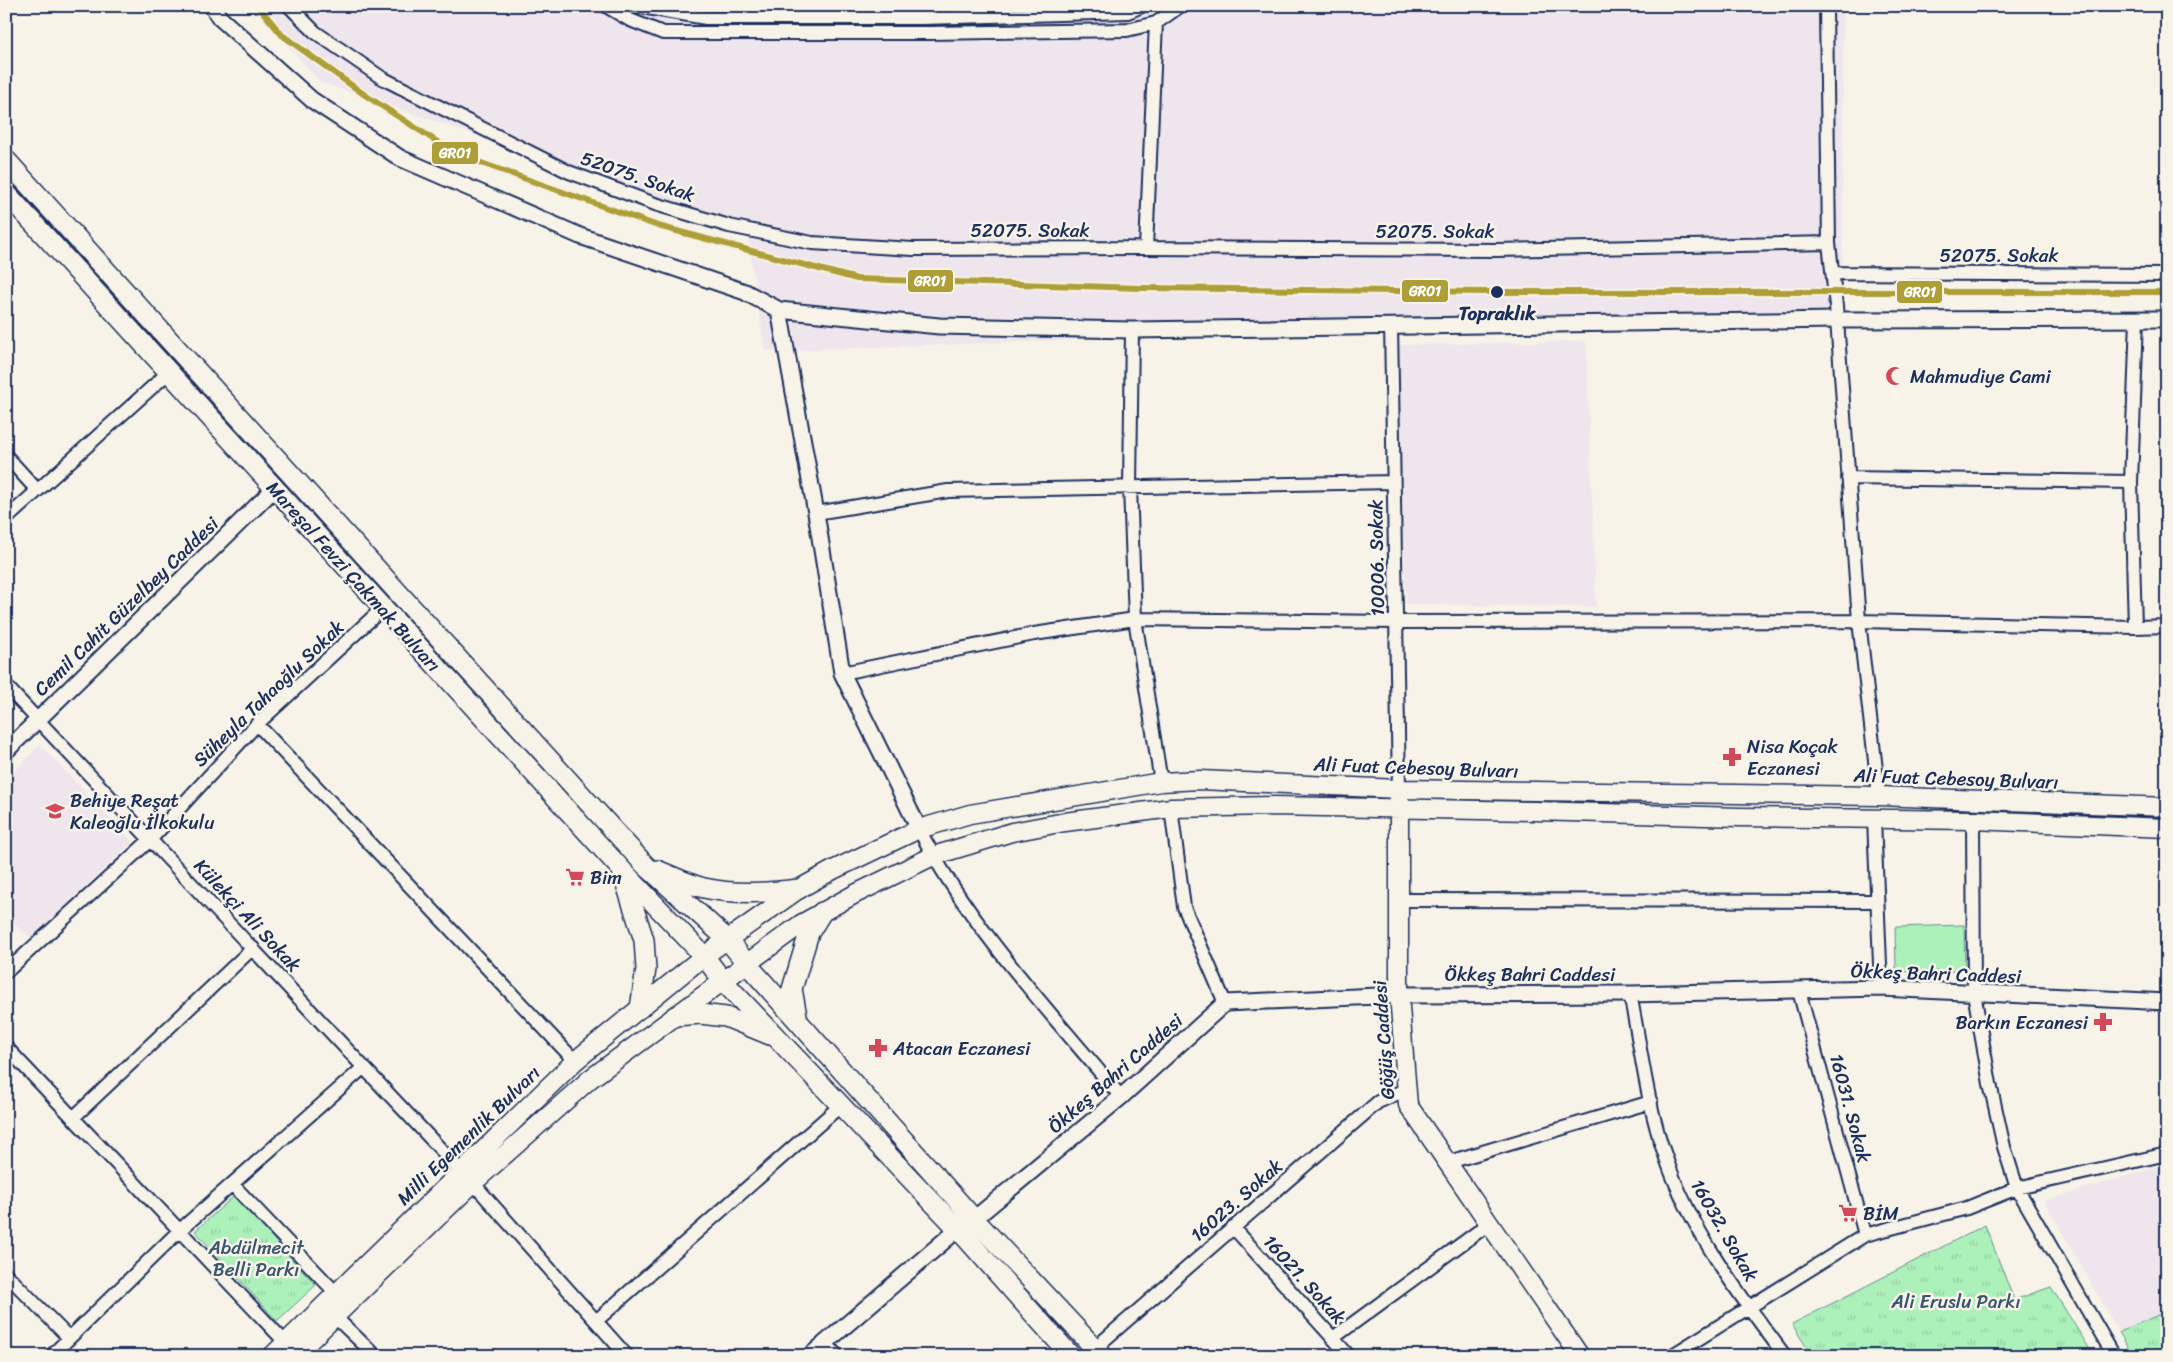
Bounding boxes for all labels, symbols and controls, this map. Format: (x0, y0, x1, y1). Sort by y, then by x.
line badge: GR01 (431, 141, 479, 165)
text: GR01 (438, 141, 471, 166)
street label: 52075. Sokak (576, 141, 699, 211)
street label: 52075. Sokak (970, 214, 1090, 247)
street label: 52075. Sokak (1375, 215, 1495, 248)
street label: 52075. Sokak (1939, 239, 2059, 272)
line badge: GR01 (907, 269, 954, 293)
text: GR01 (913, 269, 946, 294)
line badge: GR01 (1401, 279, 1449, 303)
text: GR01 (1408, 279, 1441, 304)
line badge: GR01 (1896, 280, 1943, 304)
text: GR01 (1903, 280, 1936, 305)
marker: Topraklık (1489, 284, 1505, 300)
place label: Topraklık (1459, 297, 1536, 330)
place label: Mahmudiye Cami (1910, 360, 2052, 393)
mosque icon: Mahmudiye Cami (1884, 365, 1906, 387)
street label: Mareşal Fevzi Çakmak Bulvarı (258, 473, 449, 680)
street label: 10006. Sokak (1359, 499, 1394, 617)
street label: Cemil Cahit Güzelbey Caddesi (26, 508, 227, 704)
street label: Süheyla Tahaoğlu Sokak (185, 611, 353, 775)
place label: Nisa Koçak Eczanesi (1747, 730, 1838, 785)
pharmacy icon: Nisa Koçak Eczanesi (1721, 746, 1743, 768)
street label: Ali Fuat Cebesoy Bulvarı (1312, 747, 1519, 788)
street label: Ali Fuat Cebesoy Bulvarı (1852, 758, 2059, 799)
place label: Behiye Reşat Kaleoğlu İlkokulu (70, 784, 214, 839)
school or university icon: Behiye Reşat Kaleoğlu İlkokulu (44, 800, 66, 822)
street label: Külekçi Ali Sokak (186, 851, 310, 980)
place label: Bim (590, 861, 622, 894)
supermarket icon: Bim (564, 866, 586, 888)
street label: Ökkeş Bahri Caddesi (1850, 954, 2023, 993)
street label: Ökkeş Bahri Caddesi (1445, 958, 1616, 991)
street label: Göğüş Caddesi (1363, 979, 1404, 1101)
street label: Ökkeş Bahri Caddesi (1040, 1004, 1191, 1142)
place label: Barkın Eczanesi (1956, 1006, 2089, 1039)
pharmacy icon: Barkın Eczanesi (2092, 1011, 2114, 1033)
place label: Atacan Eczanesi (892, 1032, 1031, 1065)
pharmacy icon: Atacan Eczanesi (867, 1037, 889, 1059)
street label: 16031. Sokak (1820, 1050, 1881, 1166)
street label: Milli Egemenlik Bulvarı (388, 1057, 548, 1213)
street label: 16023. Sokak (1182, 1150, 1290, 1250)
street label: 16032. Sokak (1682, 1172, 1767, 1288)
place label: BİM (1863, 1197, 1899, 1230)
supermarket icon: BİM (1837, 1202, 1859, 1224)
street label: 16021. Sokak (1255, 1227, 1354, 1332)
park label: Abdülmecit Belli Parkı (207, 1231, 305, 1286)
park label: Ali Eruslu Parkı (1890, 1285, 2021, 1318)

